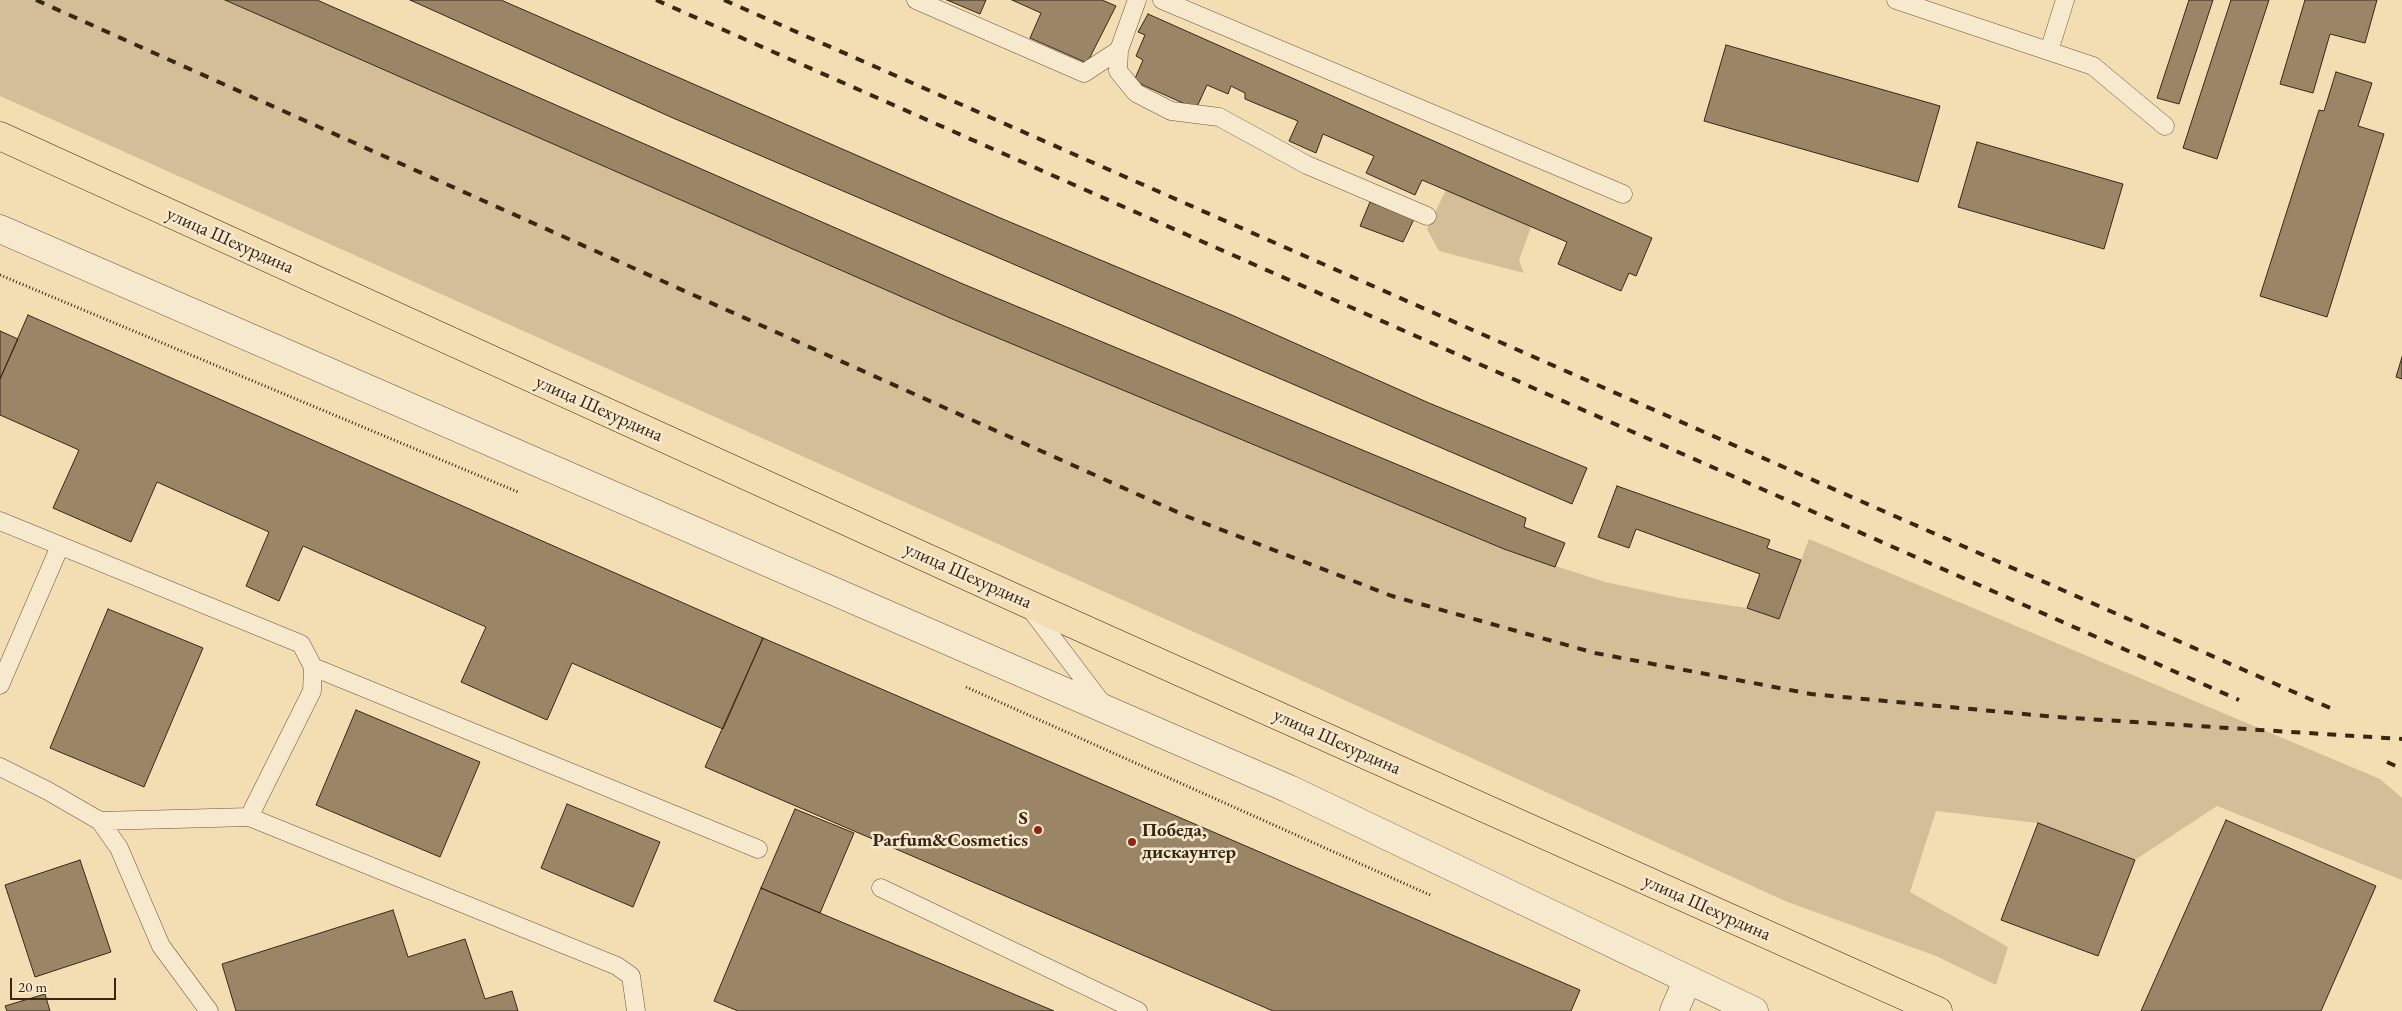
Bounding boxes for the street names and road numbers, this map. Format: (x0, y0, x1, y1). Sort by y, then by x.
street label: улица Шехурдина (163, 203, 297, 279)
street label: улица Шехурдина (532, 371, 666, 447)
street label: улица Шехурдина (901, 538, 1035, 614)
street label: улица Шехурдина (1270, 704, 1404, 780)
street label: улица Шехурдина (1640, 870, 1774, 946)

